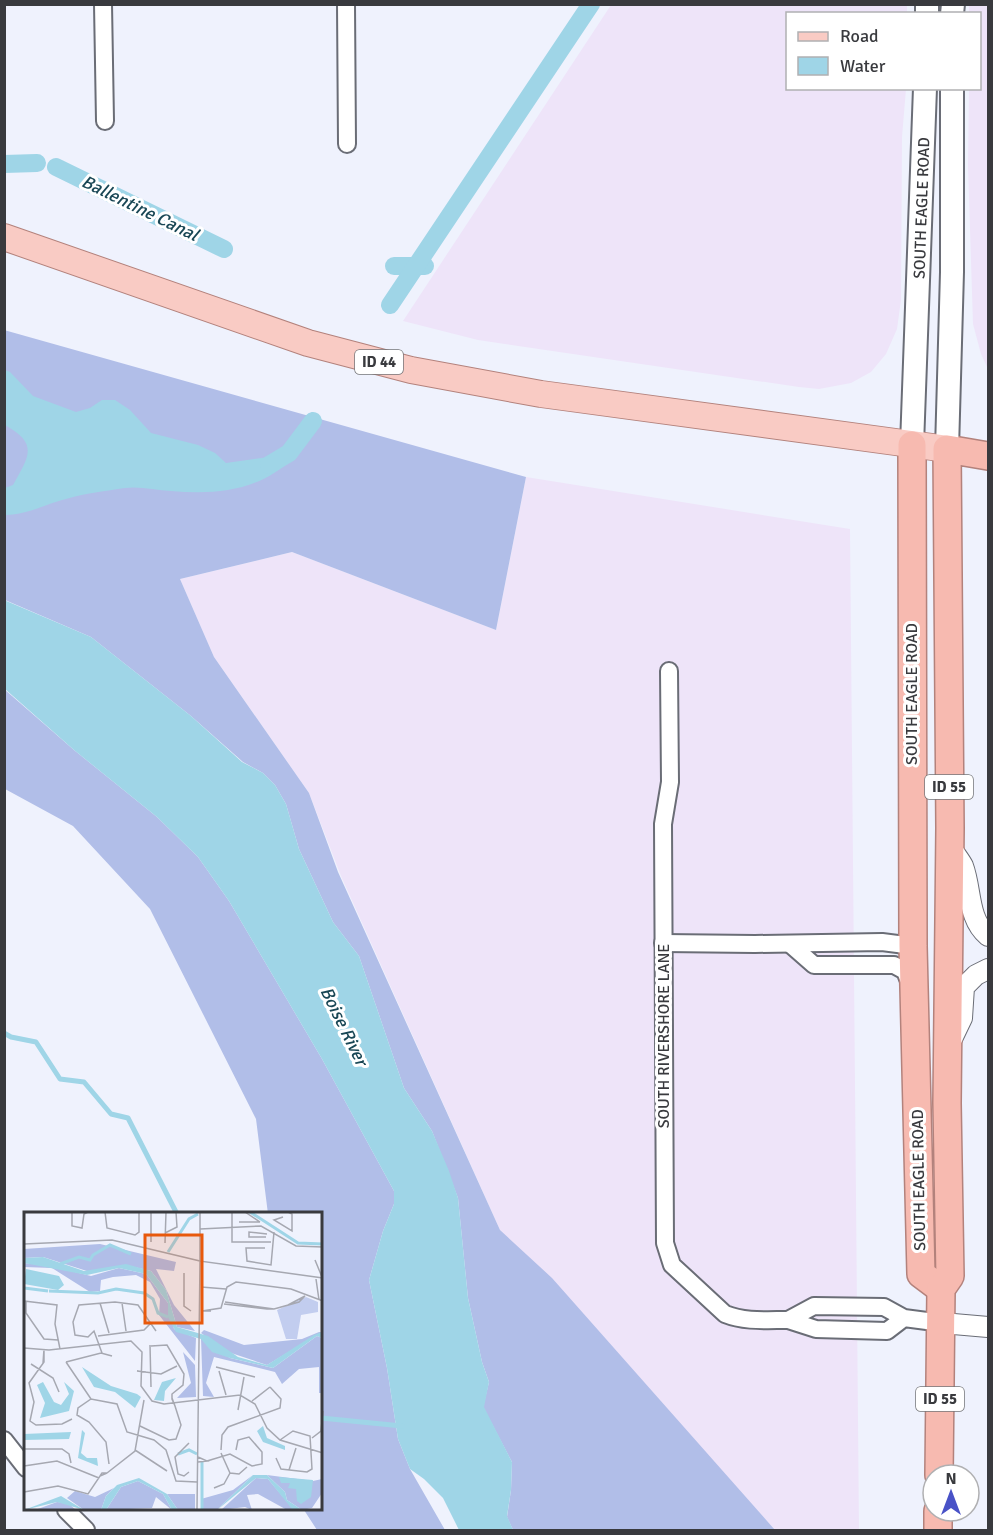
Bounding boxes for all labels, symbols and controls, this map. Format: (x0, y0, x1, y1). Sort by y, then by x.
legend (786, 12, 981, 90)
text: Road (840, 25, 879, 47)
text: Water (840, 55, 886, 77)
street label: SOUTH EAGLE ROAD (910, 137, 934, 279)
water label: Ballentine Canal (78, 170, 204, 247)
road number: ID 44 (355, 350, 403, 374)
street label: SOUTH EAGLE ROAD (902, 623, 922, 765)
road number: ID 55 (925, 775, 973, 799)
street label: SOUTH RIVERSHORE LANE (654, 944, 674, 1128)
water label: Boise River (315, 983, 374, 1071)
street label: SOUTH EAGLE ROAD (908, 1109, 930, 1251)
inset map (24, 1212, 322, 1511)
road number: ID 55 (916, 1387, 964, 1411)
north arrow (921, 1463, 981, 1523)
text: N (945, 1469, 957, 1489)

